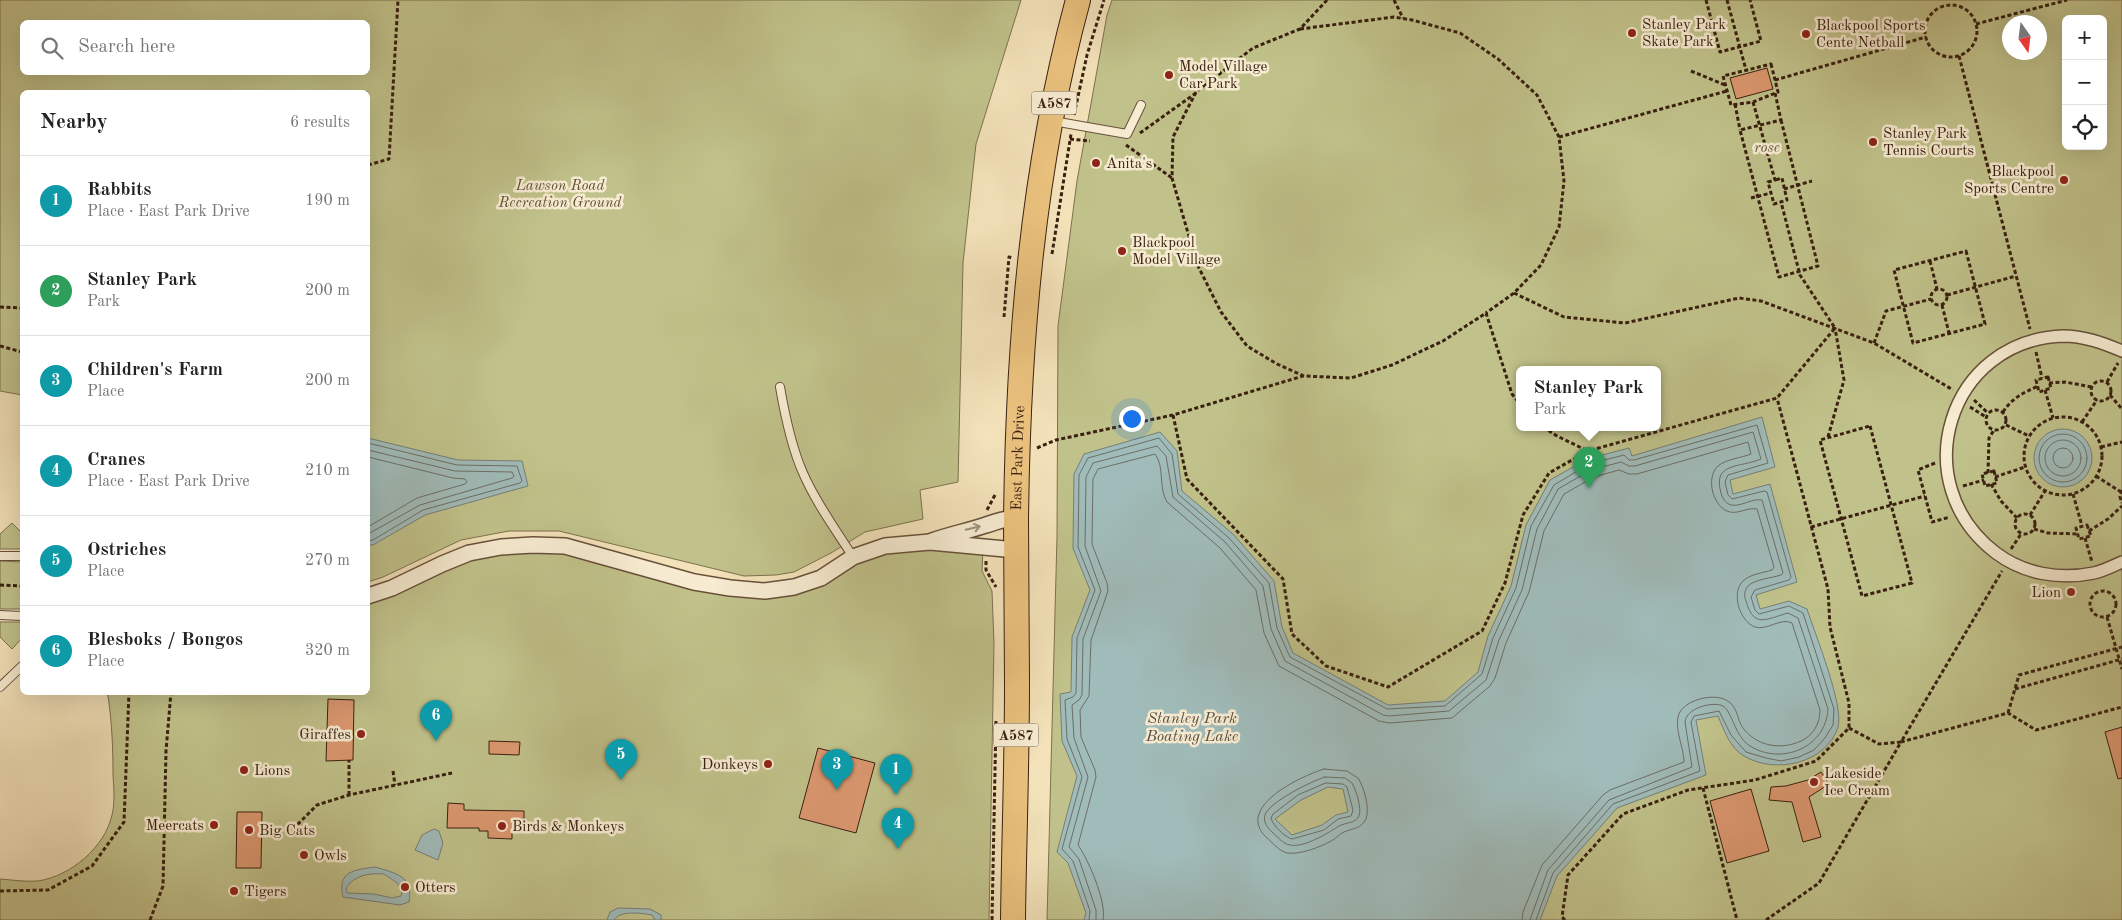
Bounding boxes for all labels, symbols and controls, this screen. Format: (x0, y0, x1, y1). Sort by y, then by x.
north arrow (2002, 15, 2047, 60)
map controls (2062, 15, 2107, 150)
button: + (2062, 15, 2107, 60)
place label: Stanley Park Skate Park (1642, 18, 1726, 50)
place label: Blackpool Sports Cente Netball (1816, 19, 1925, 51)
search box (20, 20, 370, 75)
marker: Stanley Park Skate Park (1626, 27, 1638, 39)
marker: Blackpool Sports Cente Netball (1800, 28, 1812, 40)
icon: search (38, 34, 66, 62)
text: Search here (78, 38, 175, 57)
place label: Model Village Car Park (1179, 60, 1268, 92)
button: − (2062, 60, 2107, 105)
marker: Model Village Car Park (1163, 69, 1175, 81)
road number: A587 (1032, 92, 1076, 115)
button: locate (2062, 105, 2107, 150)
text: Nearby (40, 112, 108, 133)
text: 6 results (290, 115, 350, 131)
place label: Stanley Park Tennis Courts (1883, 127, 1974, 159)
marker: Stanley Park Tennis Courts (1867, 136, 1879, 148)
park label: rose (1754, 141, 1780, 156)
marker: Anita's (1090, 157, 1102, 169)
place label: Anita's (1106, 157, 1152, 172)
place label: Blackpool Sports Centre (1964, 165, 2054, 197)
marker: Blackpool Sports Centre (2058, 174, 2070, 186)
park label: Lawson Road Recreation Ground (497, 179, 623, 211)
text: Rabbits (87, 181, 151, 200)
text: 1 (51, 193, 61, 209)
text: 190 m (305, 193, 350, 209)
text: Place · East Park Drive (87, 204, 250, 220)
place label: Blackpool Model Village (1132, 236, 1221, 268)
marker: Blackpool Model Village (1116, 245, 1128, 257)
text: Stanley Park (87, 271, 197, 290)
text: 2 (51, 283, 61, 299)
text: 200 m (305, 283, 350, 299)
text: Park (87, 294, 120, 310)
text: Children's Farm (87, 361, 223, 380)
popup (1516, 366, 1661, 431)
text: 3 (51, 373, 61, 389)
text: 200 m (305, 373, 350, 389)
text: Stanley Park (1533, 379, 1644, 398)
text: Place (87, 384, 124, 400)
text: Park (1533, 402, 1566, 418)
street label: East Park Drive (1010, 405, 1028, 511)
your location (1119, 406, 1145, 432)
pin: 2 (1573, 447, 1605, 488)
text: Cranes (87, 451, 145, 470)
text: 4 (51, 463, 61, 479)
text: 210 m (305, 463, 350, 479)
text: Place · East Park Drive (87, 474, 250, 490)
one-way arrow (965, 523, 981, 532)
text: Ostriches (87, 541, 166, 560)
text: 5 (51, 553, 61, 569)
text: 270 m (305, 553, 350, 569)
text: Place (87, 564, 124, 580)
place label: Lion (2031, 586, 2061, 601)
marker: Lion (2065, 586, 2077, 598)
text: Blesboks / Bongos (87, 631, 243, 650)
text: 6 (51, 643, 61, 659)
text: 320 m (305, 643, 350, 659)
text: Place (87, 654, 124, 670)
pin: 6 (420, 700, 452, 741)
water label: Stanley Park Boating Lake (1145, 711, 1239, 745)
road number: A587 (994, 724, 1038, 746)
place label: Giraffes (299, 728, 351, 743)
marker: Giraffes (355, 728, 367, 740)
pin: 5 (605, 739, 637, 780)
pin: 3 (821, 749, 853, 790)
pin: 1 (880, 754, 912, 795)
place label: Donkeys (702, 758, 758, 773)
marker: Donkeys (762, 758, 774, 770)
marker: Lions (238, 764, 250, 776)
place label: Lions (254, 764, 290, 779)
place label: Lakeside Ice Cream (1824, 767, 1890, 799)
marker: Lakeside Ice Cream (1808, 776, 1820, 788)
pin: 4 (882, 808, 914, 849)
place label: Meercats (146, 819, 204, 834)
marker: Meercats (208, 819, 220, 831)
marker: Birds & Monkeys (496, 820, 508, 832)
place label: Birds & Monkeys (512, 820, 624, 835)
marker: Big Cats (243, 824, 255, 836)
place label: Big Cats (259, 824, 315, 839)
marker: Owls (298, 849, 310, 861)
place label: Owls (314, 849, 347, 864)
marker: Otters (399, 881, 411, 893)
place label: Otters (415, 881, 456, 896)
marker: Tigers (228, 885, 240, 897)
place label: Tigers (244, 885, 286, 900)

